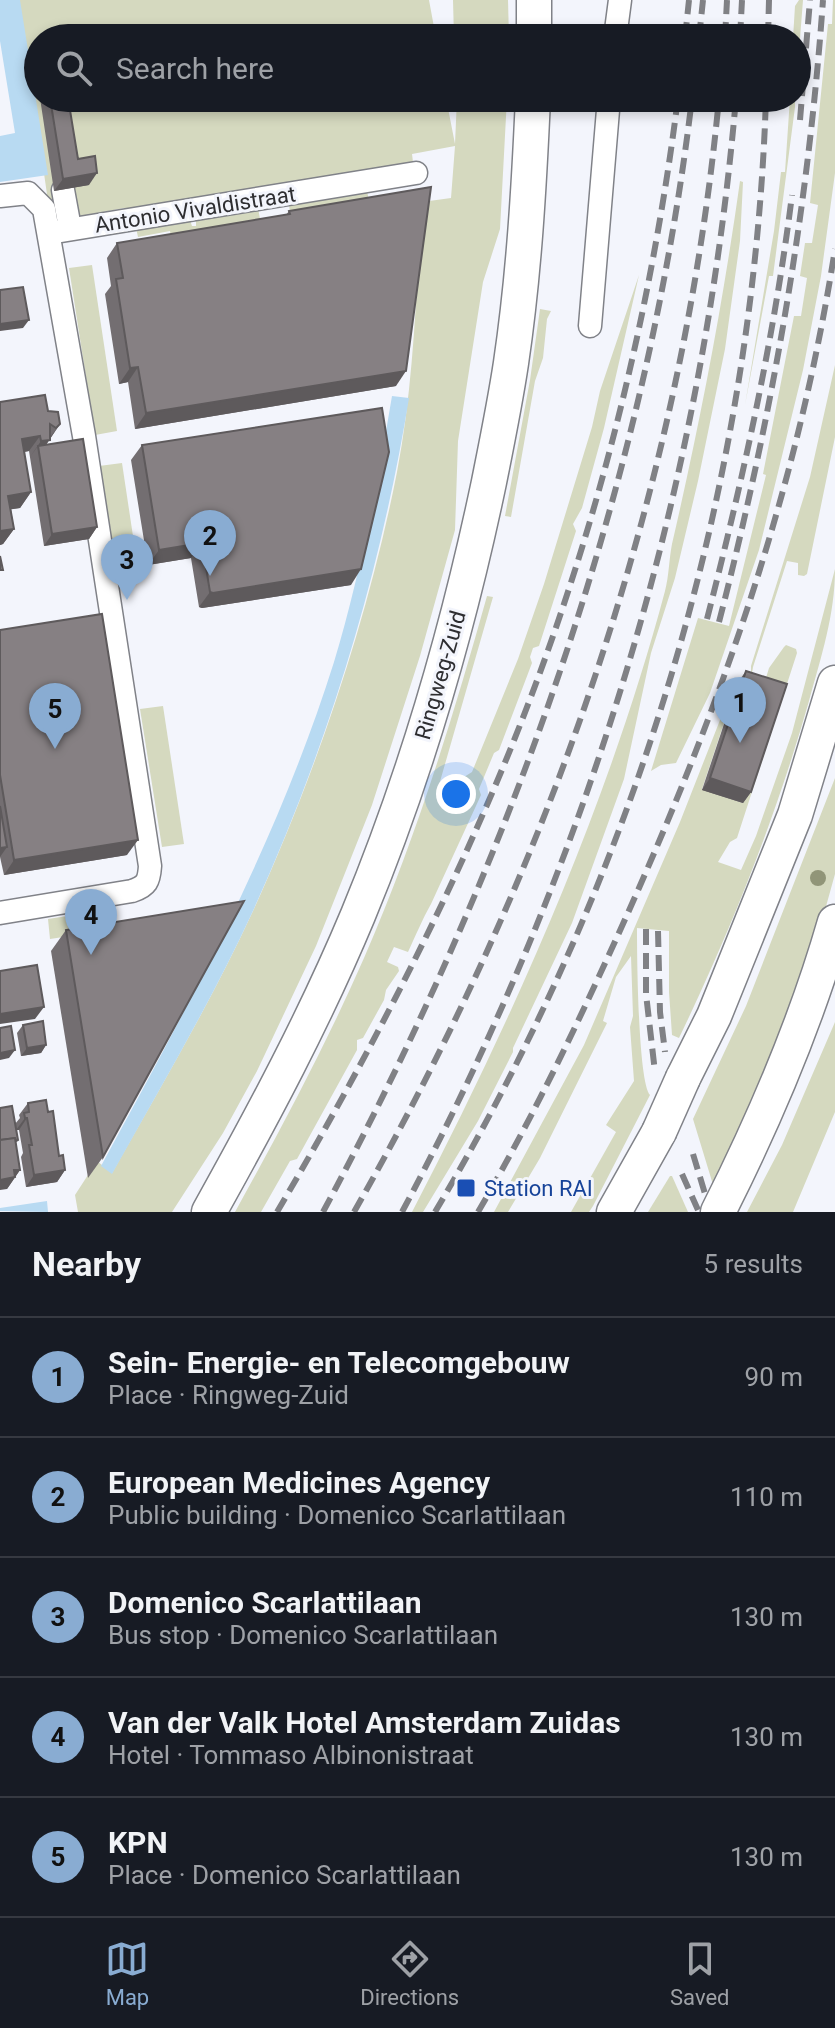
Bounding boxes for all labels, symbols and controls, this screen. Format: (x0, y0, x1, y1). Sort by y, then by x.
search box (24, 24, 811, 112)
icon: search (52, 46, 96, 90)
text: Search here (116, 51, 274, 86)
street label: Antonio Vivaldistraat (93, 181, 297, 238)
pin: 2 (184, 510, 236, 576)
pin: 3 (101, 534, 153, 600)
street label: Ringweg-Zuid (410, 608, 471, 742)
pin: 1 (714, 677, 766, 743)
pin: 5 (29, 683, 81, 749)
your location (436, 774, 476, 814)
pin: 4 (65, 889, 117, 955)
place label: Station RAI (484, 1176, 593, 1201)
marker: Station RAI (455, 1177, 477, 1199)
text: Nearby (32, 1244, 141, 1284)
text: 5 results (704, 1249, 803, 1279)
text: Sein- Energie- en Telecomgebouw (108, 1345, 570, 1380)
text: 1 (51, 1362, 65, 1392)
text: 90 m (745, 1362, 803, 1392)
text: Place · Ringweg-Zuid (108, 1380, 349, 1410)
text: European Medicines Agency (108, 1465, 490, 1500)
text: 2 (51, 1482, 65, 1512)
text: 110 m (730, 1482, 803, 1512)
text: Public building · Domenico Scarlattilaan (108, 1500, 566, 1530)
text: Domenico Scarlattilaan (108, 1585, 422, 1620)
text: 3 (51, 1602, 65, 1632)
text: 130 m (730, 1602, 803, 1632)
text: Bus stop · Domenico Scarlattilaan (108, 1620, 498, 1650)
text: Van der Valk Hotel Amsterdam Zuidas (108, 1705, 621, 1740)
text: 4 (51, 1722, 65, 1752)
text: 130 m (730, 1722, 803, 1752)
text: Hotel · Tommaso Albinonistraat (108, 1740, 474, 1770)
text: KPN (108, 1825, 168, 1860)
text: 5 (51, 1842, 65, 1872)
text: 130 m (730, 1842, 803, 1872)
text: Place · Domenico Scarlattilaan (108, 1860, 461, 1890)
tab: Map (105, 1937, 149, 2010)
tab: Directions (360, 1937, 459, 2010)
tab: Saved (670, 1937, 730, 2010)

